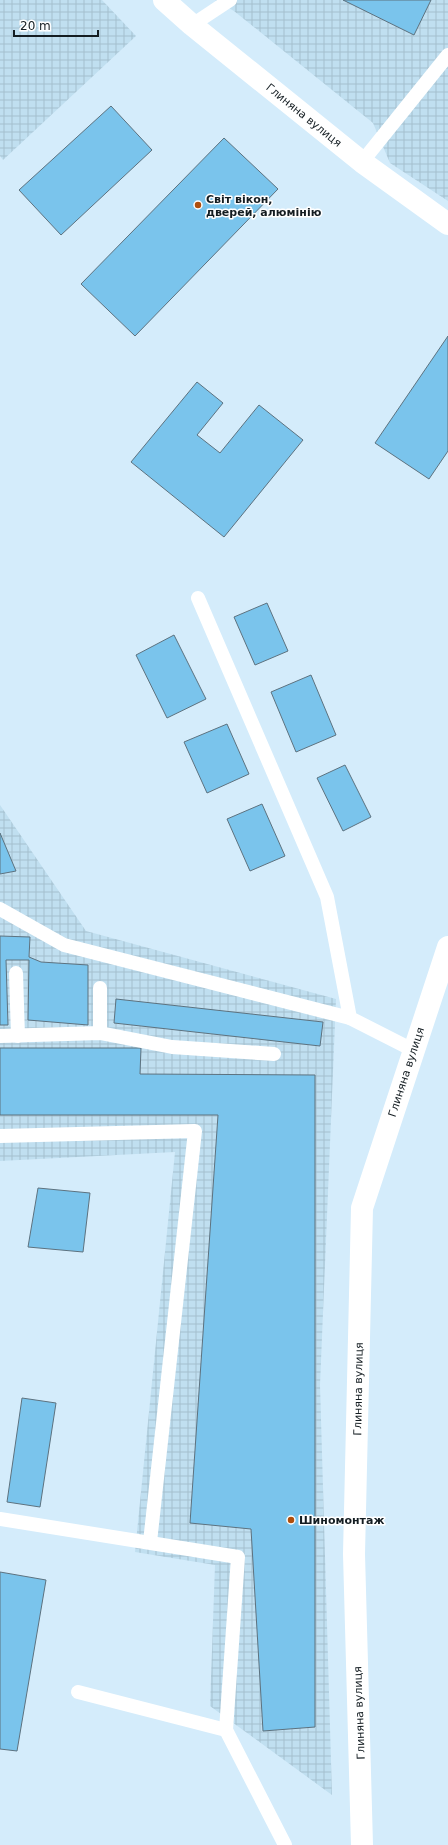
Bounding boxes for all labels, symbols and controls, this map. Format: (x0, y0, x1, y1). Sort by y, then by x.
scale bar (14, 12, 98, 38)
text: 20 m (20, 19, 51, 33)
street label: Глиняна вулиця (263, 81, 344, 150)
place label: Світ вікон, дверей, алюмінію (206, 193, 322, 219)
marker: Світ вікон, дверей, алюмінію (193, 200, 203, 210)
street label: Глиняна вулиця (386, 1026, 427, 1119)
street label: Глиняна вулиця (351, 1342, 366, 1436)
place label: Шиномонтаж (299, 1514, 384, 1527)
marker: Шиномонтаж (286, 1515, 296, 1525)
street label: Глиняна вулиця (351, 1666, 368, 1760)

